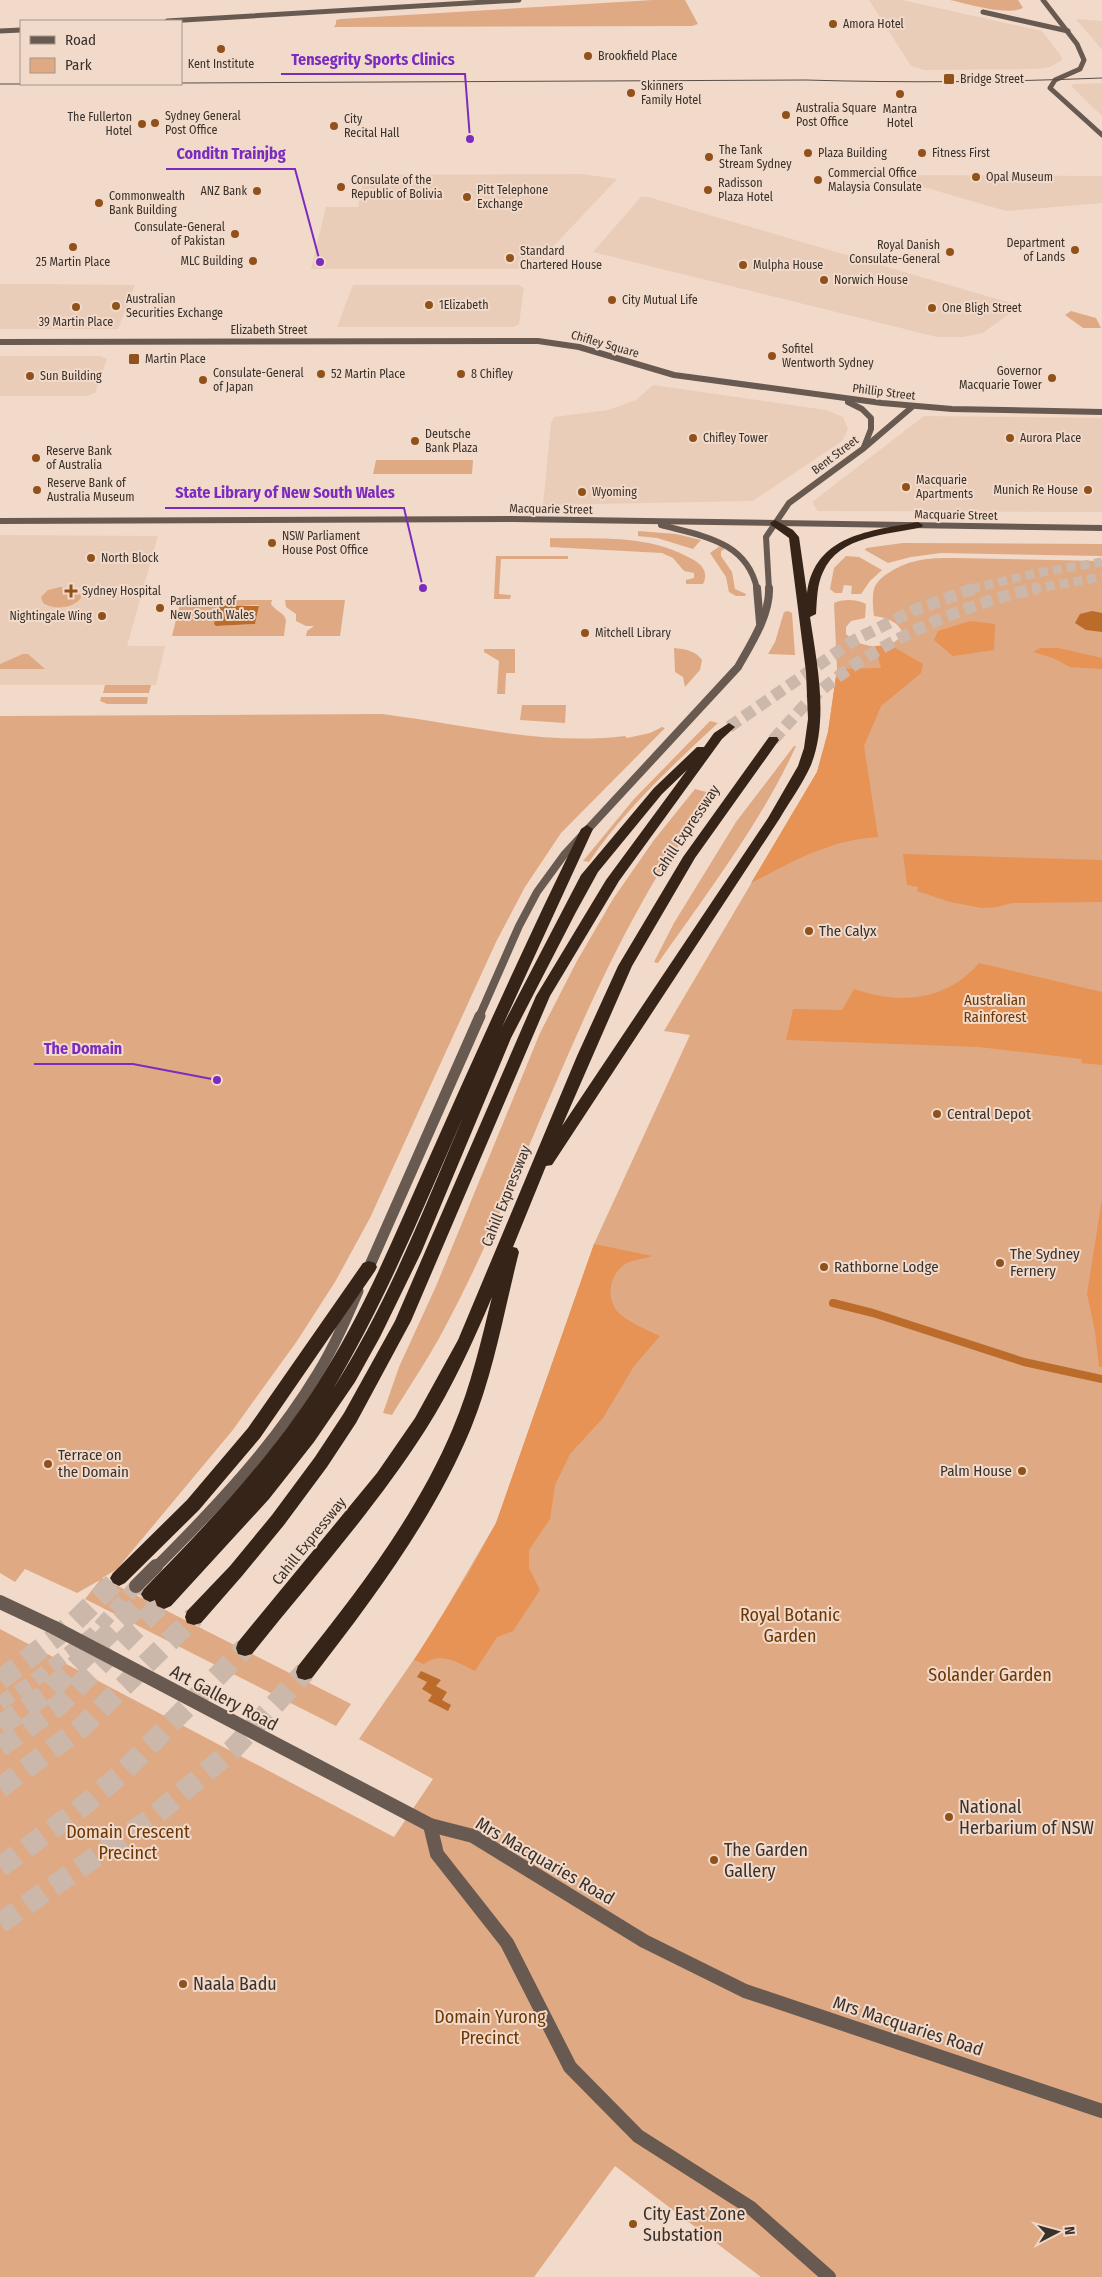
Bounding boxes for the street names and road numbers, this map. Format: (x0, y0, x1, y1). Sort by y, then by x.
street label: Elizabeth Street (230, 323, 308, 337)
street label: Chifley Square (569, 328, 641, 360)
street label: Phillip Street (852, 381, 916, 403)
street label: Bent Street (809, 433, 861, 477)
street label: Macquarie Street (509, 501, 593, 517)
street label: Macquarie Street (914, 507, 998, 523)
street label: Cahill Expressway (648, 781, 724, 881)
street label: Cahill Expressway (477, 1142, 535, 1249)
street label: Cahill Expressway (268, 1493, 350, 1589)
street label: Art Gallery Road (166, 1660, 282, 1736)
street label: Mrs Macquaries Road (472, 1812, 618, 1910)
street label: Mrs Macquaries Road (830, 1991, 986, 2061)

